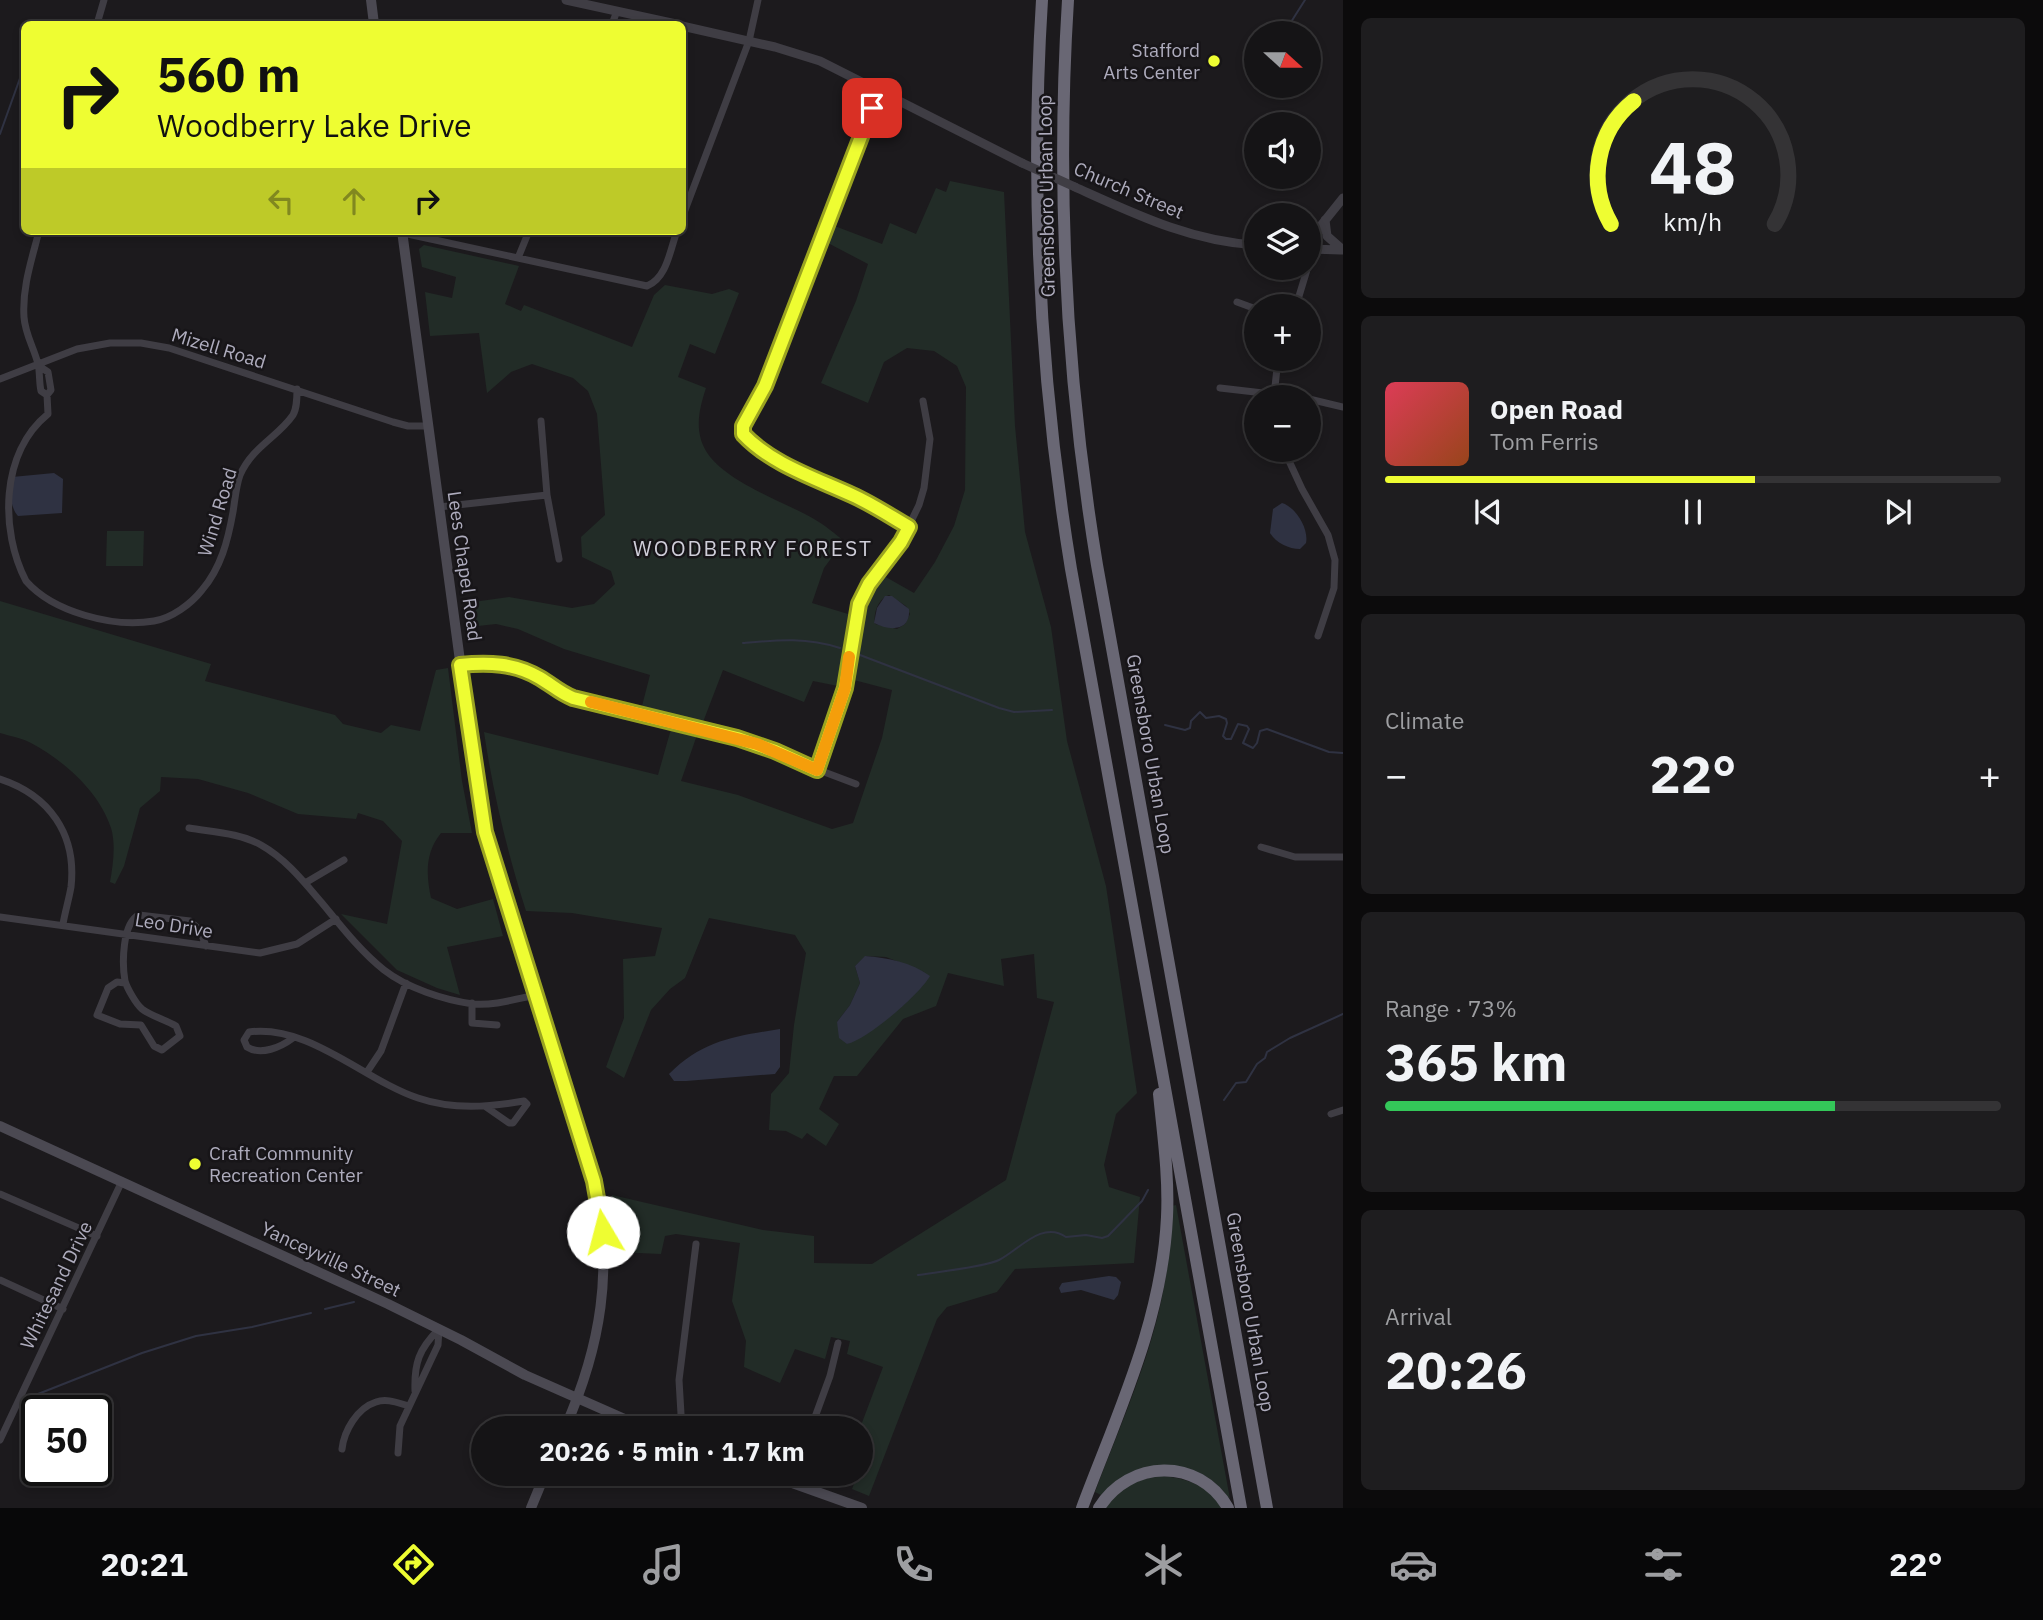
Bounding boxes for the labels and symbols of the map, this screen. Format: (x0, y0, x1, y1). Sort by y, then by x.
north arrow (1244, 21, 1321, 98)
place label: Stafford Arts Center (1103, 38, 1200, 84)
marker: Stafford Arts Center (1206, 53, 1222, 69)
pin (842, 78, 902, 138)
street label: Greensboro Urban Loop (1032, 95, 1060, 297)
street label: Church Street (1070, 156, 1188, 224)
street label: Mizell Road (169, 322, 269, 374)
street label: Wind Road (192, 465, 242, 559)
street label: Lees Chapel Road (443, 489, 487, 643)
district label: WOODBERRY FOREST (633, 534, 873, 562)
street label: Greensboro Urban Loop (1122, 652, 1180, 856)
street label: Leo Drive (133, 907, 215, 943)
place label: Craft Community Recreation Center (209, 1141, 363, 1187)
marker: Craft Community Recreation Center (187, 1156, 203, 1172)
position arrow (566, 1195, 640, 1269)
street label: Greensboro Urban Loop (1222, 1210, 1280, 1414)
street label: Yanceyville Street (257, 1216, 405, 1302)
street label: Whitesand Drive (15, 1217, 97, 1353)
speed limit sign: 50 (21, 1395, 112, 1486)

